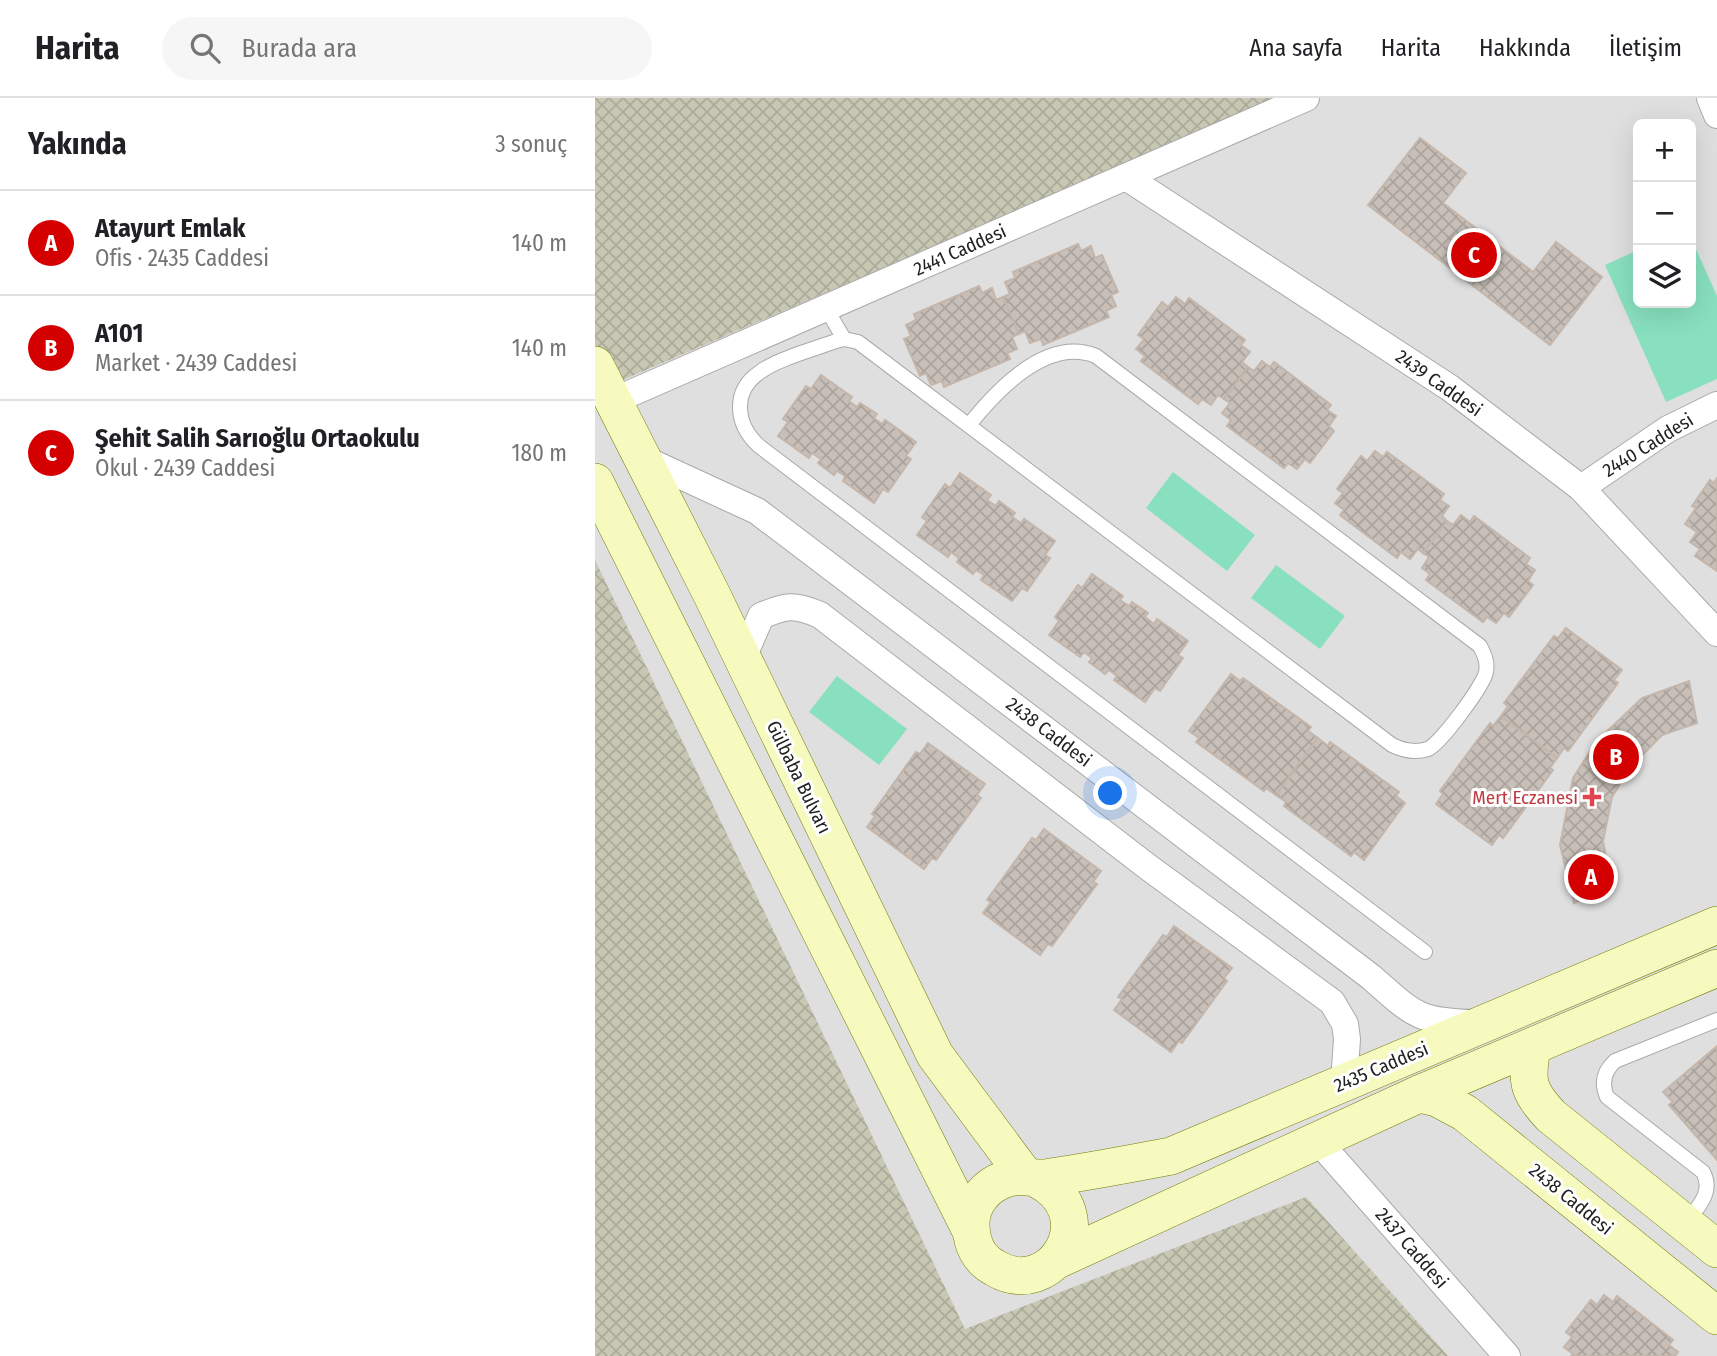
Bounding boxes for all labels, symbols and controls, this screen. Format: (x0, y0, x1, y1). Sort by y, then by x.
search box (162, 17, 652, 80)
text: Harita (35, 28, 120, 68)
icon: search (186, 29, 224, 67)
text: Burada ara (242, 33, 357, 64)
text: Ana sayfa (1249, 34, 1343, 62)
text: Harita (1381, 34, 1441, 62)
text: Hakkında (1479, 34, 1571, 62)
text: İletişim (1609, 34, 1682, 62)
map controls (1633, 119, 1696, 308)
button: + (1633, 119, 1696, 182)
text: Yakında (28, 126, 127, 162)
text: 3 sonuç (495, 130, 567, 158)
button: − (1633, 182, 1696, 245)
text: Atayurt Emlak (95, 213, 246, 244)
street label: 2441 Caddesi (910, 219, 1010, 281)
text: A (45, 229, 57, 257)
text: 140 m (512, 229, 567, 257)
pin: C (1451, 229, 1497, 281)
text: Ofis · 2435 Caddesi (95, 244, 269, 272)
button: layers (1633, 245, 1696, 308)
text: A101 (95, 318, 143, 349)
text: B (45, 334, 57, 362)
text: 140 m (512, 334, 567, 362)
street label: 2439 Caddesi (1391, 345, 1487, 421)
text: Market · 2439 Caddesi (95, 349, 297, 377)
street label: 2440 Caddesi (1599, 408, 1697, 482)
text: Şehit Salih Sarıoğlu Ortaokulu (95, 423, 420, 454)
text: C (45, 439, 57, 467)
text: 180 m (511, 439, 567, 467)
text: Okul · 2439 Caddesi (95, 454, 275, 482)
street label: 2438 Caddesi (1002, 692, 1096, 772)
street label: Gülbaba Bulvarı (762, 717, 836, 837)
pin: B (1593, 731, 1639, 783)
your location (1093, 776, 1127, 810)
place label: Mert Eczanesi (1472, 786, 1578, 809)
marker: Mert Eczanesi (1584, 789, 1600, 805)
pin: A (1568, 851, 1614, 903)
street label: 2435 Caddesi (1330, 1037, 1432, 1097)
street label: 2438 Caddesi (1525, 1158, 1617, 1240)
street label: 2437 Caddesi (1371, 1203, 1453, 1293)

